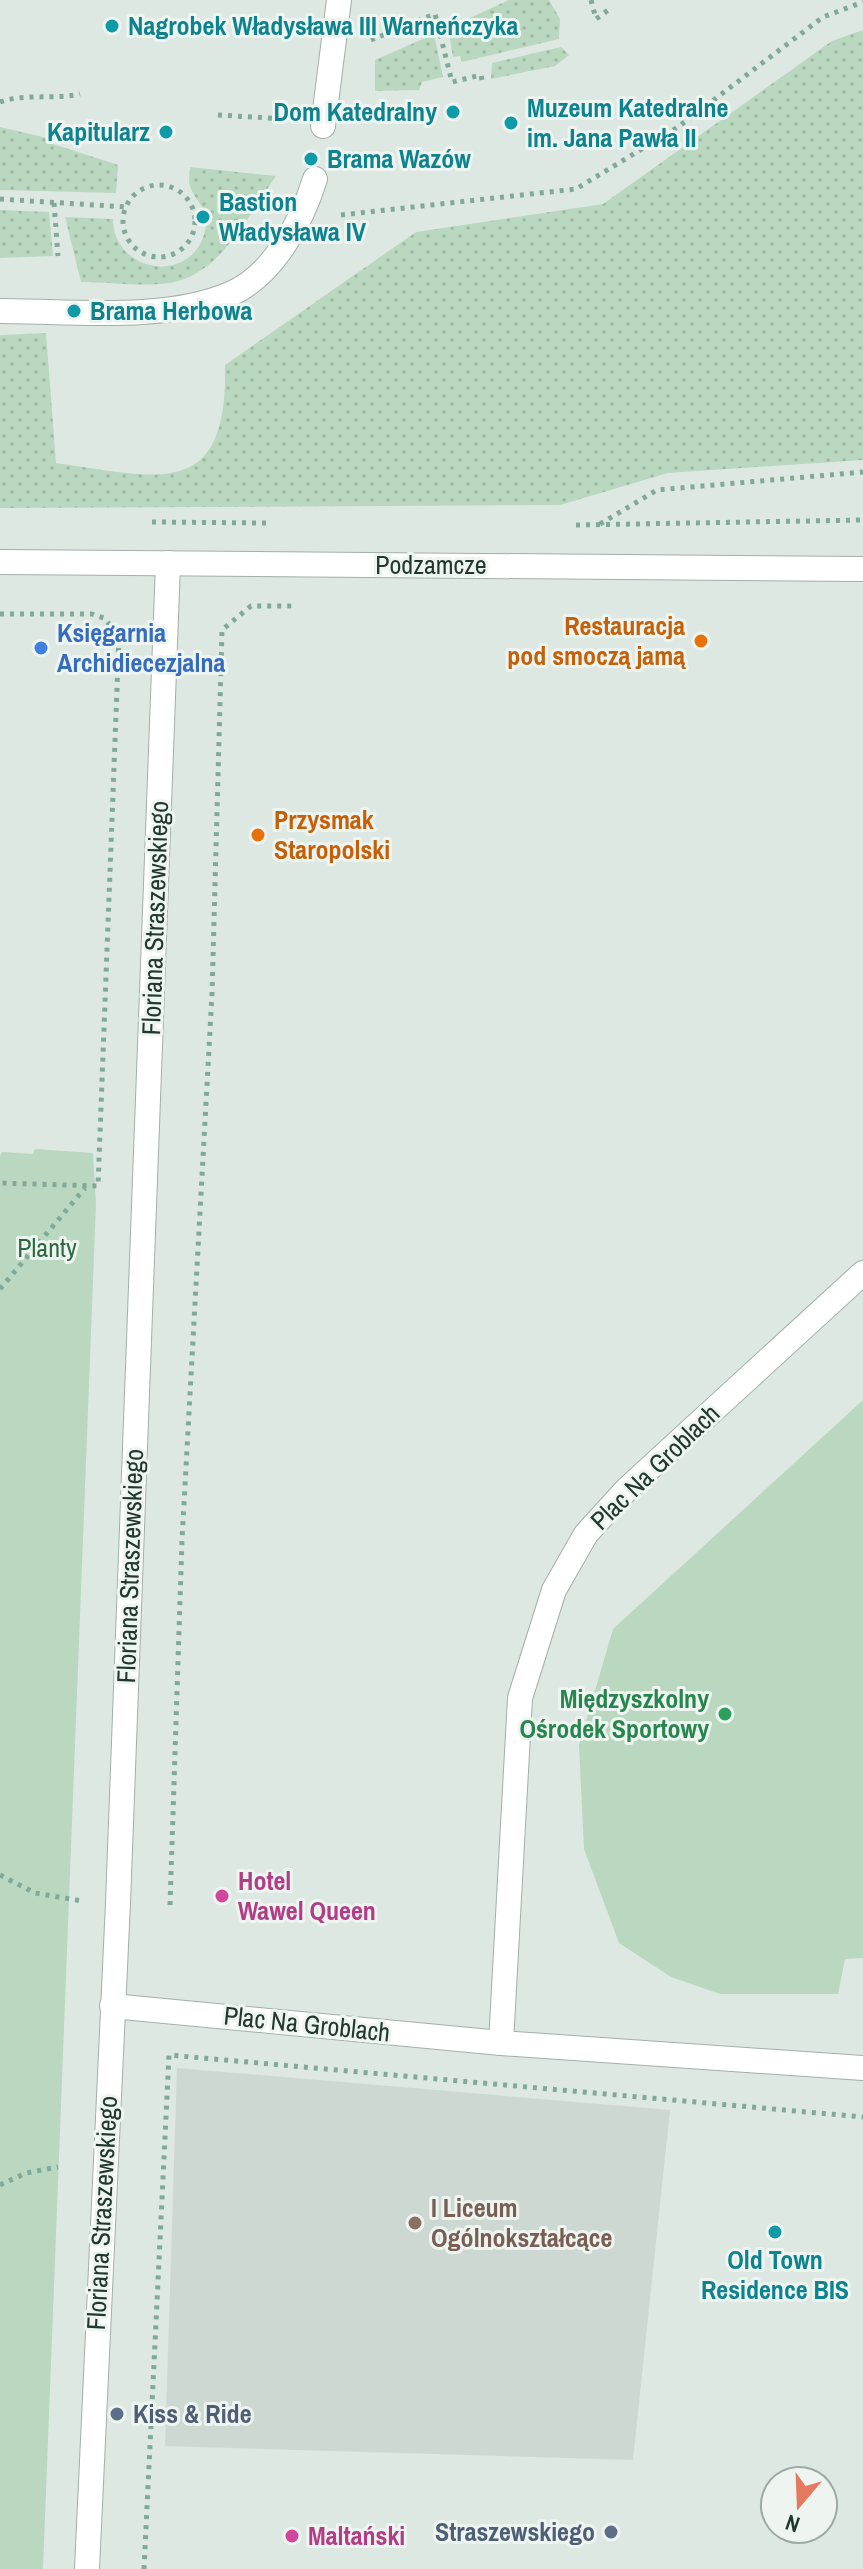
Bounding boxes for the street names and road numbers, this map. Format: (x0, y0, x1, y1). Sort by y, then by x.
street label: Podzamcze (375, 547, 487, 582)
street label: Floriana Straszewskiego (133, 800, 176, 1036)
street label: Plac Na Groblach (582, 1396, 727, 1537)
street label: Floriana Straszewskiego (108, 1448, 151, 1684)
street label: Plac Na Groblach (222, 1997, 392, 2050)
street label: Floriana Straszewskiego (78, 2095, 125, 2331)

